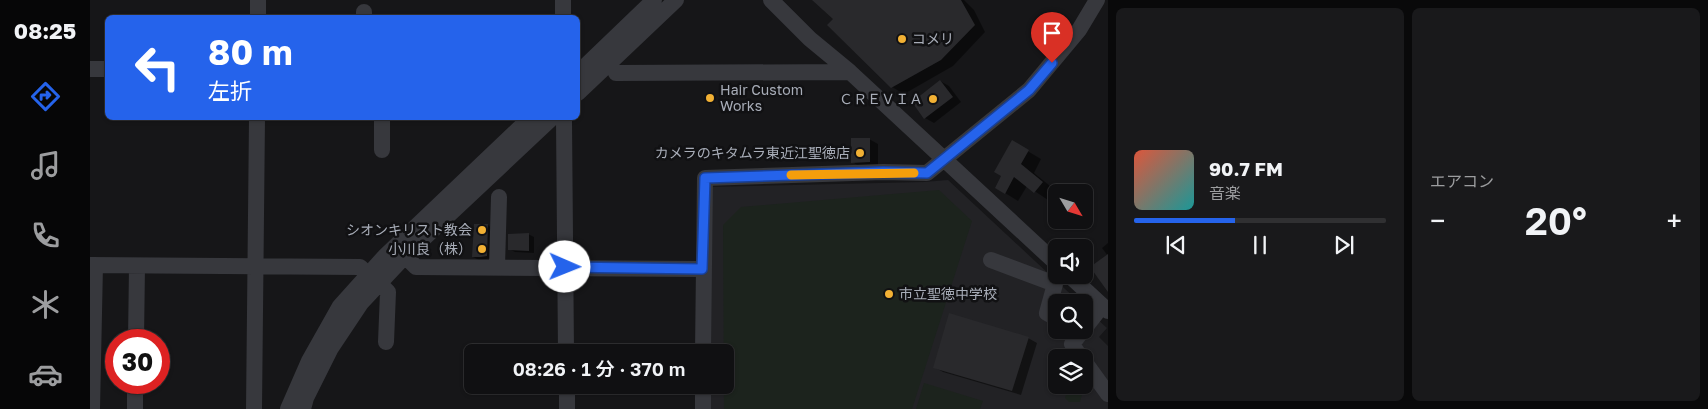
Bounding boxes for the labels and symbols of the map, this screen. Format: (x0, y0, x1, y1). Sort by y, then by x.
pin (1031, 12, 1073, 63)
place label: コメリ (912, 30, 954, 47)
marker: コメリ (896, 33, 908, 45)
place label: Hair Custom Works (720, 81, 803, 114)
place label: ＣＲＥＶＩＡ (839, 90, 923, 107)
marker: Hair Custom Works (704, 92, 716, 104)
marker: ＣＲＥＶＩＡ (927, 93, 939, 105)
place label: カメラのキタムラ東近江聖徳店 (655, 144, 850, 161)
marker: カメラのキタムラ東近江聖徳店 (854, 147, 866, 159)
north arrow (1048, 184, 1092, 229)
place label: シオンキリスト教会 (346, 221, 472, 238)
marker: シオンキリスト教会 (476, 224, 488, 236)
place label: 小川良（株） (388, 240, 472, 257)
position arrow (538, 240, 590, 292)
marker: 小川良（株） (476, 243, 488, 255)
place label: 市立聖徳中学校 (899, 285, 997, 302)
marker: 市立聖徳中学校 (883, 288, 895, 300)
speed limit sign: 30 (105, 329, 170, 394)

